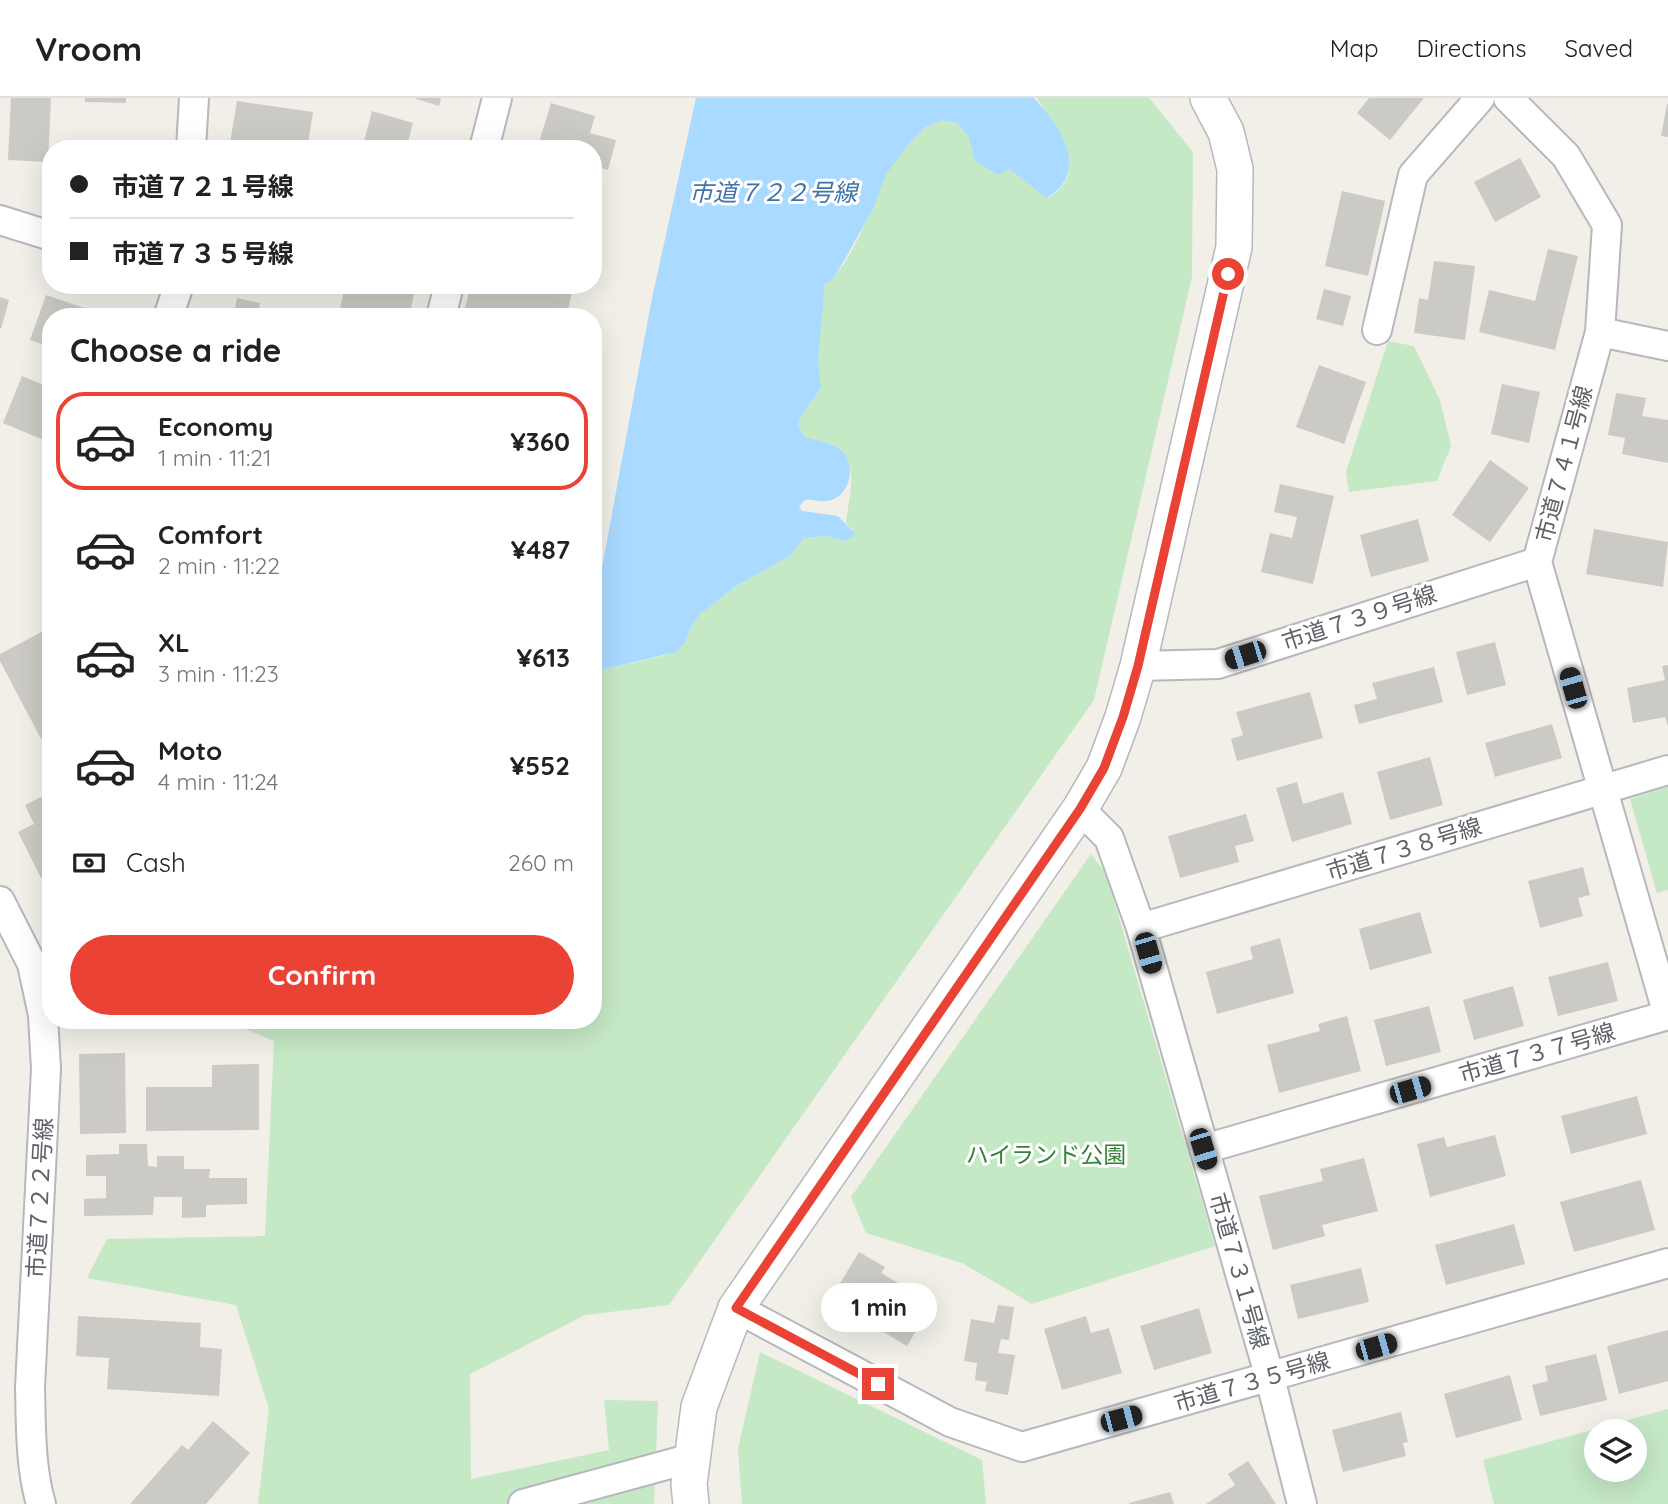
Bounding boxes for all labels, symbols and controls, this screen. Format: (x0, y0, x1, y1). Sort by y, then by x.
text: Vroom (35, 28, 142, 69)
text: Map (1330, 33, 1379, 63)
text: Directions (1417, 33, 1527, 63)
text: Saved (1565, 33, 1633, 63)
text: 市道７２１号線 (112, 170, 294, 203)
water label: 市道７２２号線 (689, 177, 860, 207)
text: 市道７３５号線 (112, 237, 294, 270)
route start (1212, 258, 1244, 290)
text: Choose a ride (70, 330, 282, 370)
street label: 市道７４１号線 (1529, 382, 1598, 545)
icon: car (74, 410, 137, 473)
text: Economy (158, 410, 273, 443)
text: ¥360 (510, 425, 570, 458)
text: 1 min · 11:21 (158, 443, 272, 472)
icon: car (74, 518, 137, 581)
text: Comfort (158, 518, 263, 551)
text: ¥487 (511, 533, 570, 566)
text: 2 min · 11:22 (158, 551, 280, 580)
street label: 市道７３９号線 (1278, 579, 1440, 656)
icon: car (74, 626, 137, 689)
text: XL (158, 626, 190, 659)
car (1222, 639, 1269, 671)
text: ¥613 (517, 641, 570, 674)
text: 3 min · 11:23 (158, 659, 279, 688)
car (1558, 665, 1589, 711)
icon: car (74, 734, 137, 797)
text: Moto (158, 734, 222, 767)
text: ¥552 (510, 749, 570, 782)
text: 4 min · 11:24 (158, 767, 278, 796)
street label: 市道７３８号線 (1323, 811, 1485, 886)
icon: cash (70, 844, 108, 882)
text: Cash (126, 846, 186, 879)
text: 260 m (508, 848, 574, 877)
car (1133, 930, 1164, 976)
button: Confirm (70, 935, 574, 1015)
street label: 市道７３７号線 (1455, 1016, 1618, 1089)
car (1387, 1074, 1434, 1106)
street label: 市道７２２号線 (21, 1117, 58, 1279)
car (1187, 1126, 1220, 1172)
park label: ハイランド公園 (966, 1140, 1126, 1169)
street label: 市道７３１号線 (1203, 1189, 1276, 1352)
callout: 1 min (820, 1282, 936, 1332)
text: 1 min (851, 1293, 907, 1322)
car (1353, 1331, 1400, 1363)
street label: 市道７３５号線 (1170, 1345, 1333, 1418)
route end (862, 1368, 894, 1400)
car (1098, 1403, 1145, 1435)
map controls (1584, 1419, 1647, 1482)
button: layers (1584, 1419, 1647, 1482)

